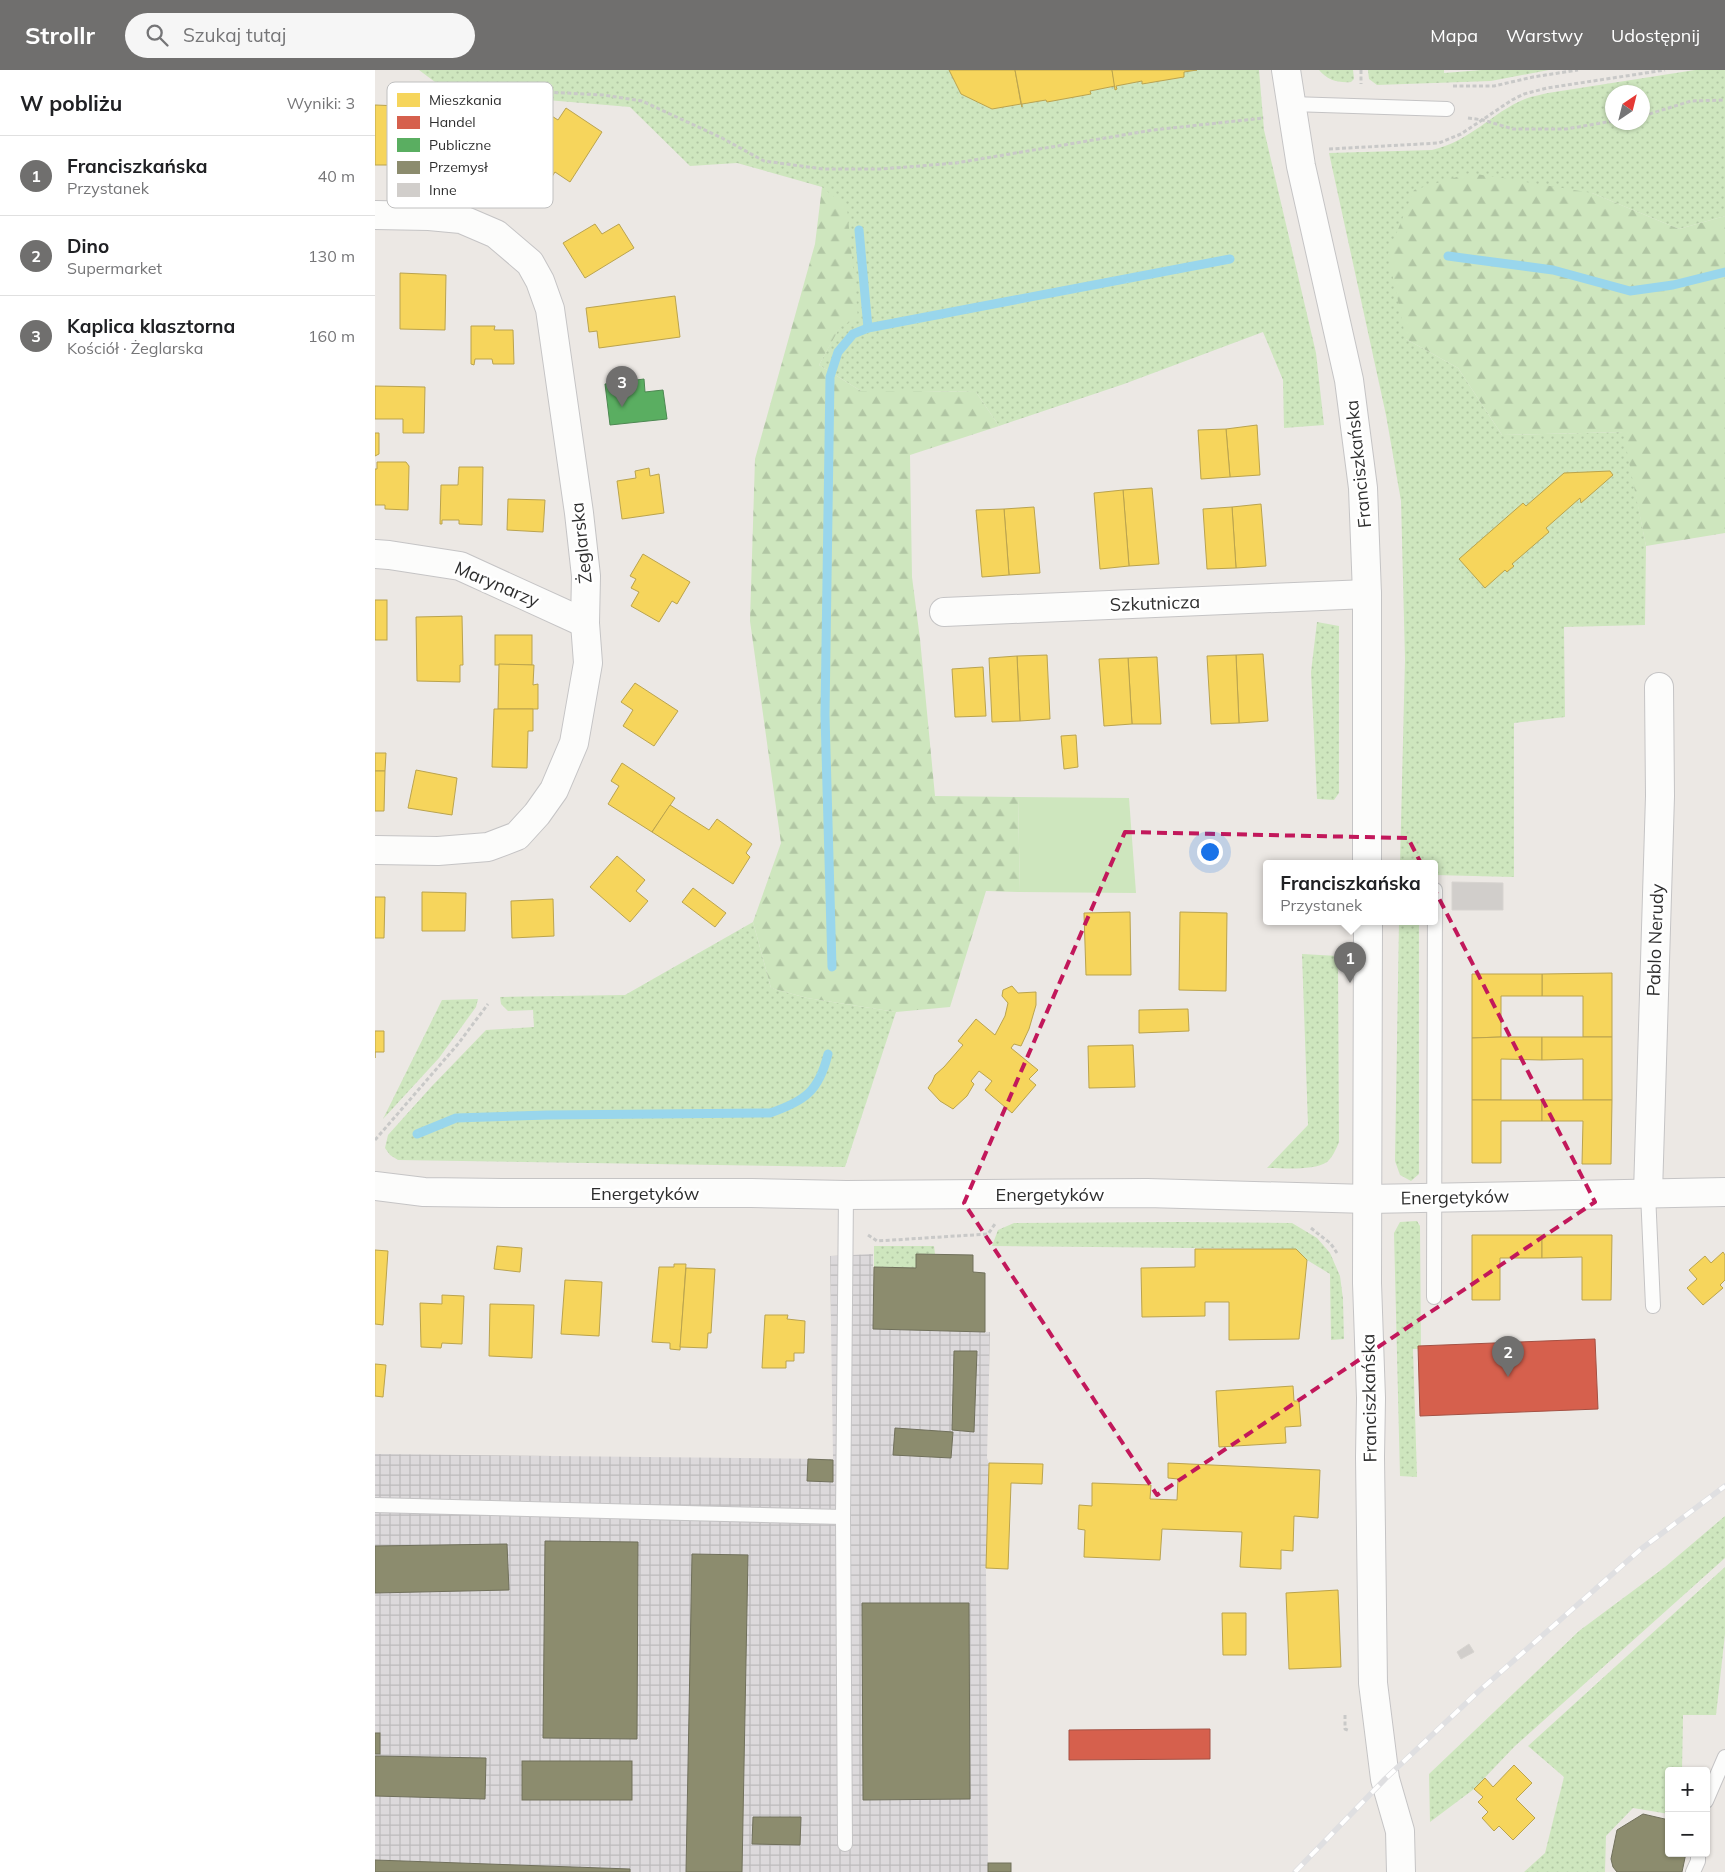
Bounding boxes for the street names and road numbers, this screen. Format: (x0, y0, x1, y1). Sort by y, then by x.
street label: Franciszkańska (1340, 399, 1376, 529)
street label: Żeglarska (565, 501, 597, 585)
street label: Marynarzy (451, 556, 543, 612)
street label: Szkutnicza (1109, 590, 1201, 616)
street label: Pablo Nerudy (1642, 883, 1668, 997)
street label: Energetyków (591, 1182, 700, 1205)
street label: Energetyków (996, 1183, 1105, 1206)
street label: Energetyków (1400, 1185, 1510, 1209)
street label: Franciszkańska (1356, 1334, 1382, 1462)

